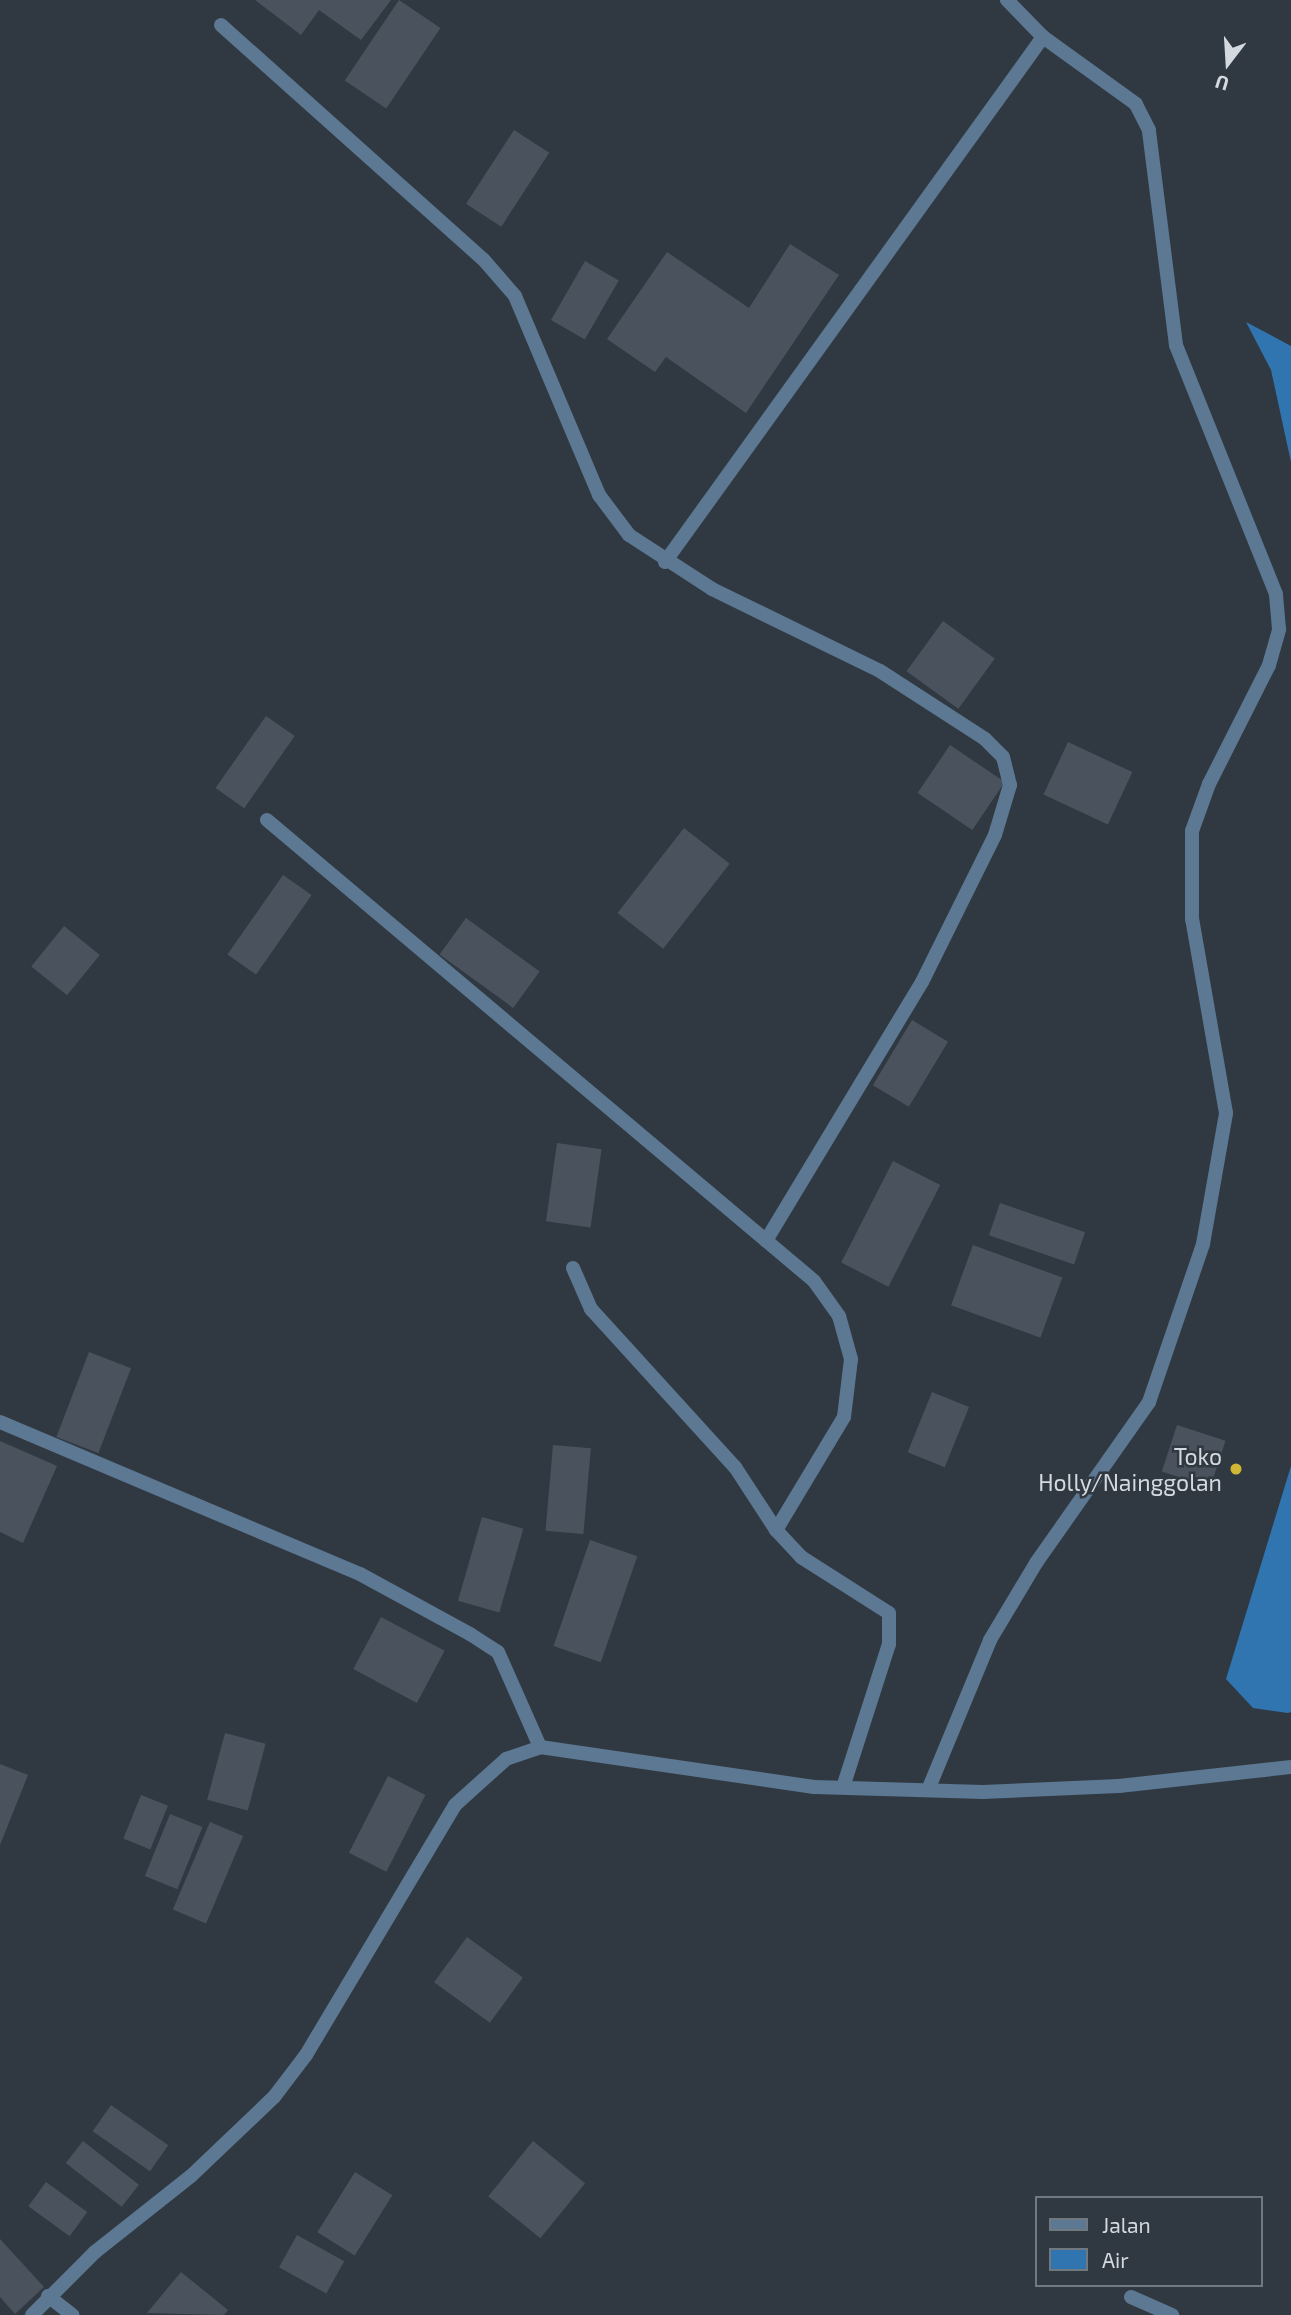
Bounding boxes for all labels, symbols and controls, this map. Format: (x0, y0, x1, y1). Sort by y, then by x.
north arrow (1193, 28, 1263, 98)
text: U (1212, 71, 1231, 96)
place label: Toko Holly/Nainggolan (1038, 1442, 1222, 1496)
marker: Toko Holly/Nainggolan (1228, 1461, 1244, 1477)
legend (1036, 2196, 1263, 2287)
text: Jalan (1102, 2212, 1151, 2237)
text: Air (1102, 2247, 1129, 2272)

